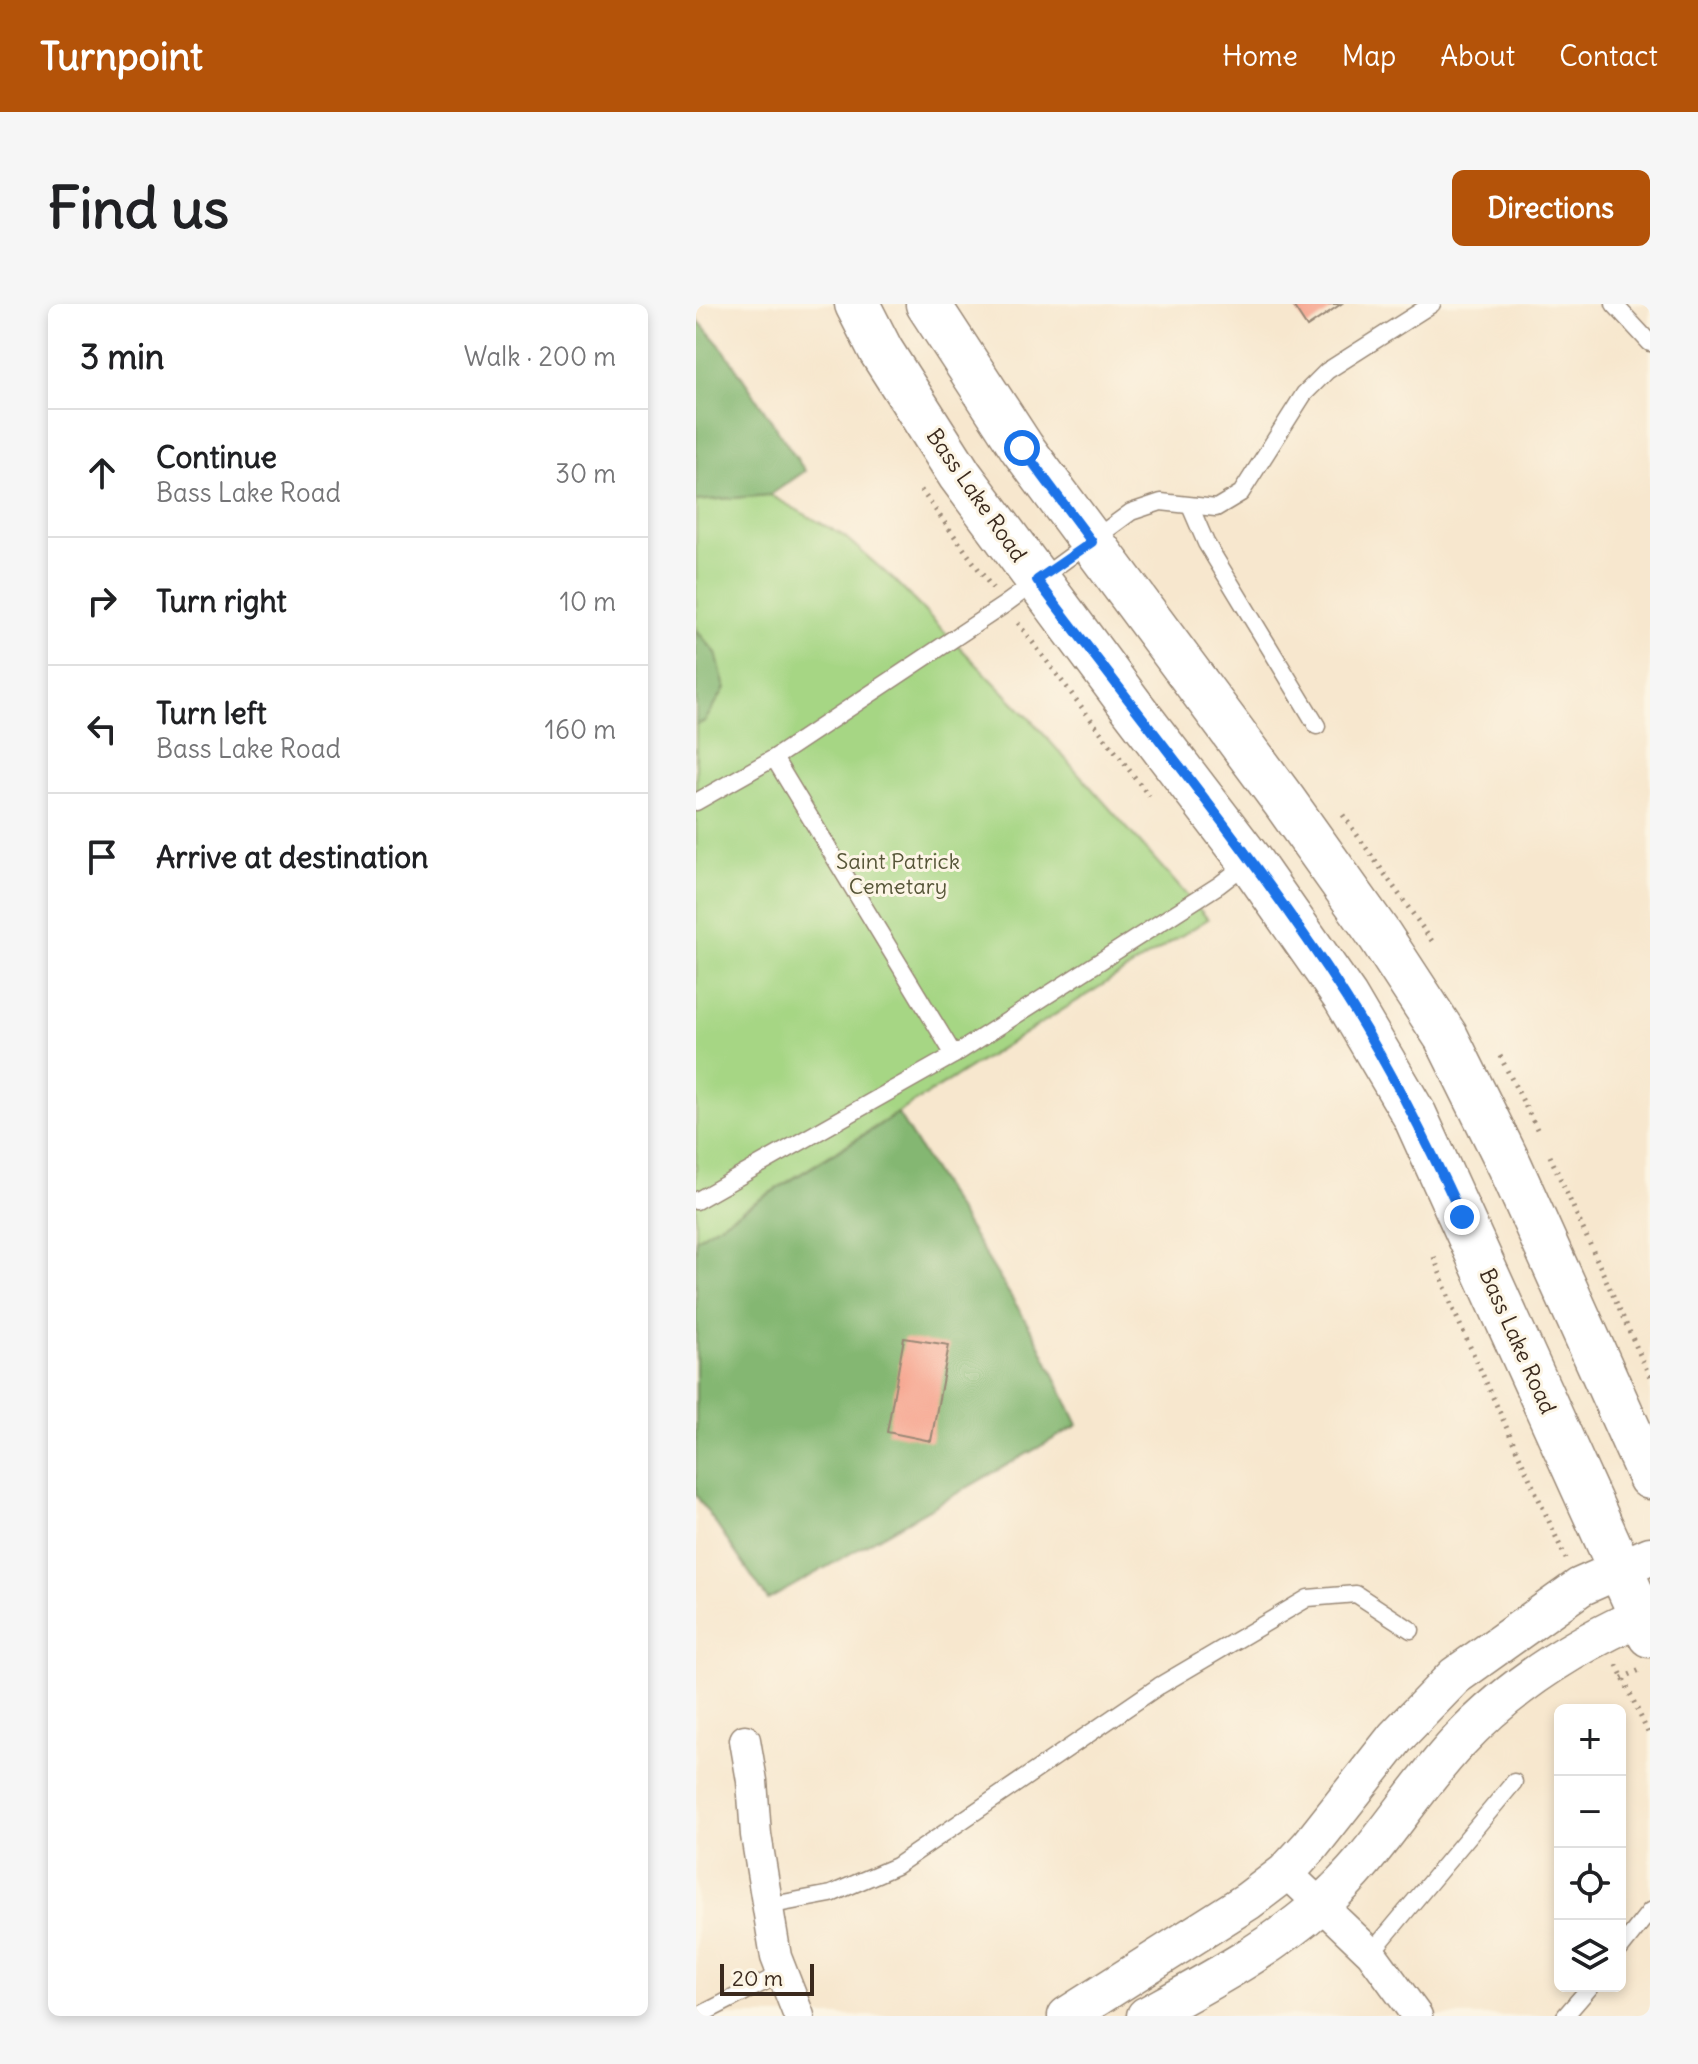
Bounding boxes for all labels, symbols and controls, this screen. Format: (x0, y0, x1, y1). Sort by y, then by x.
text: Turnpoint (40, 33, 203, 80)
text: Home (1222, 38, 1298, 74)
text: Map (1342, 38, 1396, 74)
text: About (1440, 38, 1515, 74)
text: Contact (1559, 38, 1658, 74)
button: Directions (1452, 170, 1650, 246)
text: Find us (48, 173, 229, 243)
text: 3 min (80, 335, 165, 378)
text: Walk · 200 m (464, 340, 616, 373)
street label: Bass Lake Road (921, 423, 1033, 567)
route start (1004, 430, 1040, 466)
text: Continue (156, 438, 277, 476)
icon: ahead (80, 451, 124, 495)
text: 30 m (555, 457, 616, 490)
text: Bass Lake Road (156, 476, 341, 509)
icon: right (80, 579, 124, 623)
text: Turn right (156, 582, 287, 620)
text: 10 m (560, 585, 616, 618)
text: Turn left (156, 694, 267, 732)
icon: left (80, 707, 124, 751)
text: 160 m (545, 713, 616, 746)
text: Bass Lake Road (156, 732, 341, 765)
icon: arrive (80, 835, 124, 879)
text: Arrive at destination (156, 838, 428, 876)
park label: Saint Patrick Cemetary (836, 847, 960, 900)
route end (1444, 1199, 1480, 1235)
street label: Bass Lake Road (1473, 1264, 1563, 1418)
map controls (1554, 1704, 1626, 1992)
button: + (1554, 1704, 1626, 1776)
button: − (1554, 1776, 1626, 1848)
button: locate (1554, 1848, 1626, 1920)
button: layers (1554, 1920, 1626, 1992)
scale bar (720, 1960, 814, 1996)
text: 20 m (732, 1964, 783, 1992)

